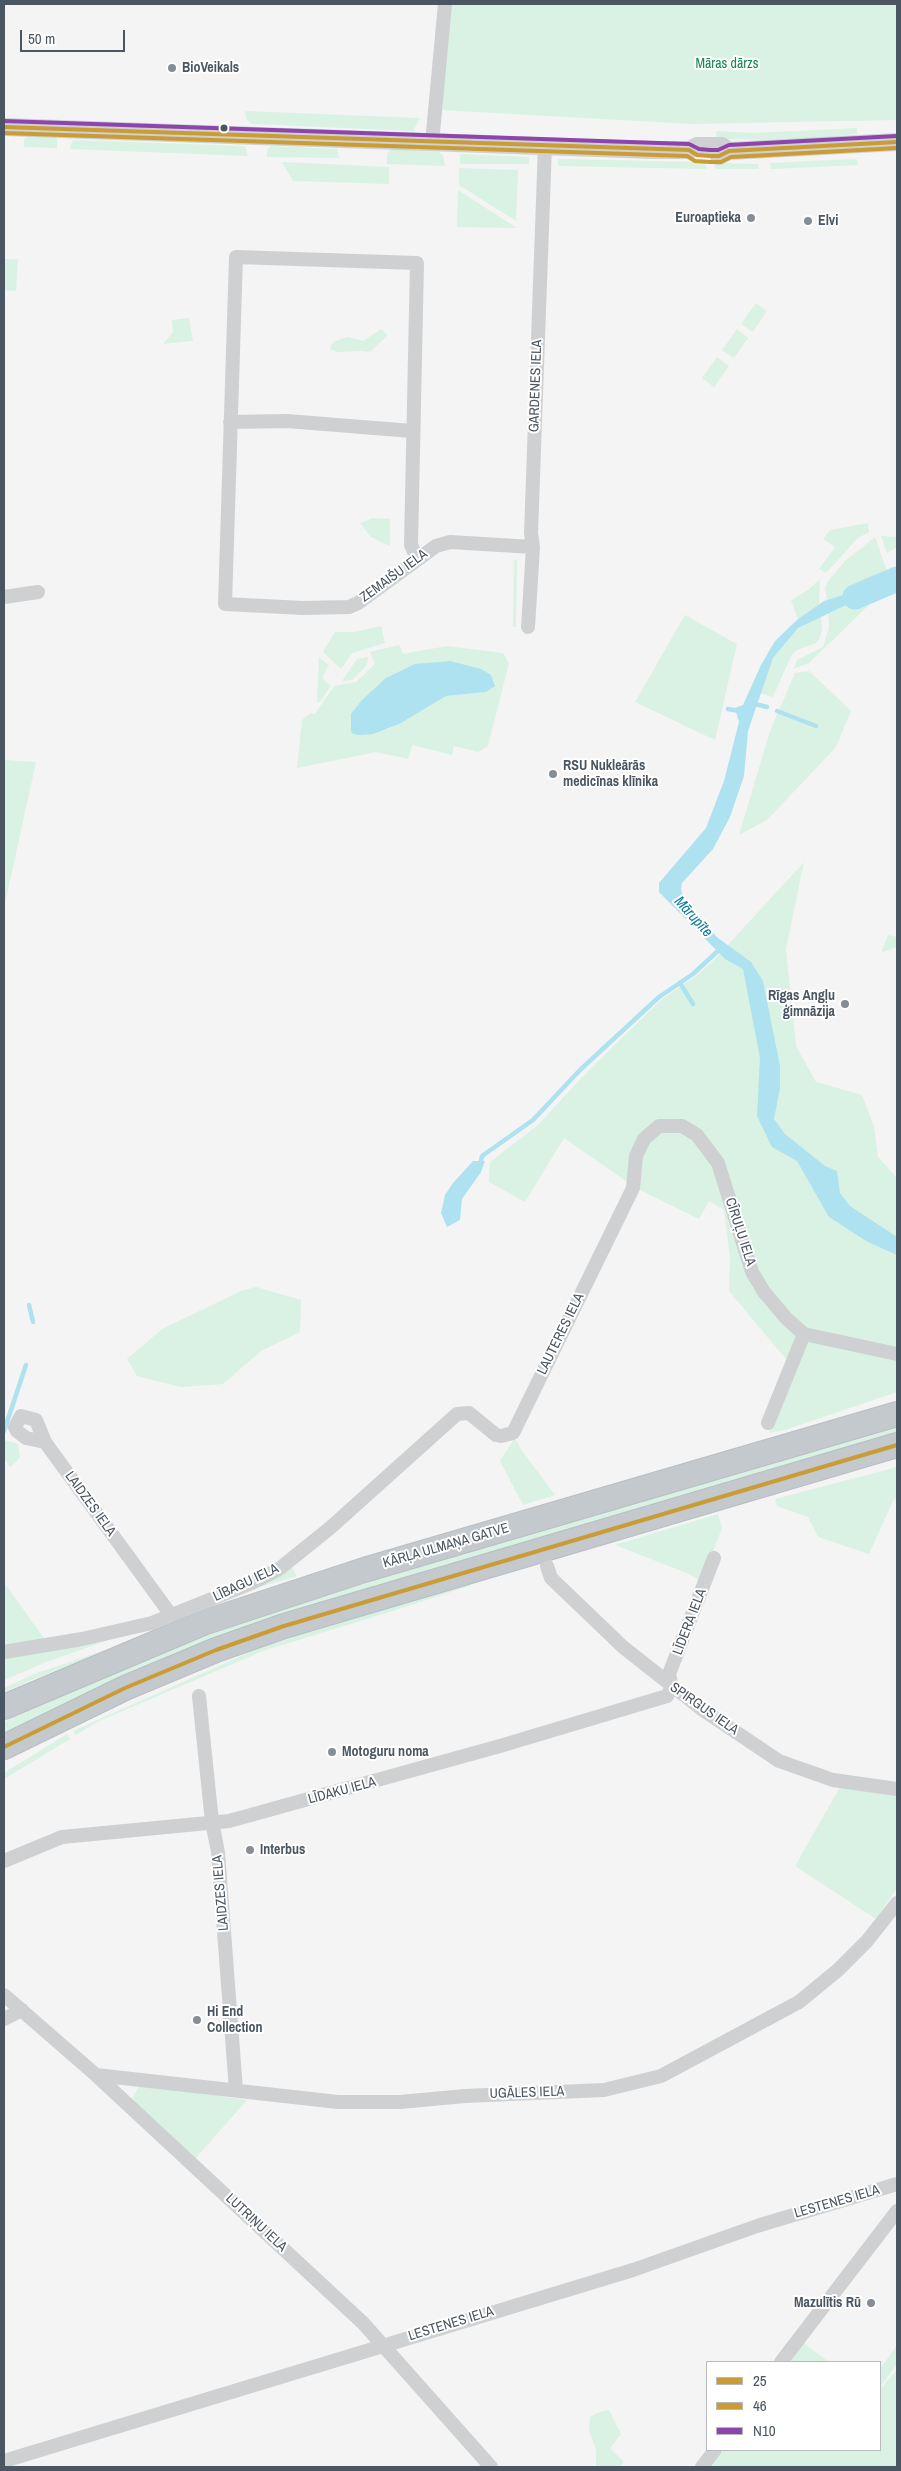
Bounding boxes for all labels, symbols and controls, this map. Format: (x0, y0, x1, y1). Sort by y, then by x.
scale bar (22, 20, 128, 52)
text: 50 m (28, 28, 55, 49)
park label: Māras dārzs (695, 56, 759, 72)
place label: BioVeikals (182, 60, 239, 76)
marker: BioVeikals (166, 62, 178, 74)
unlabelled marker (219, 123, 229, 133)
place label: Euroaptieka (675, 210, 741, 226)
marker: Euroaptieka (745, 212, 757, 224)
place label: Elvi (818, 213, 838, 229)
marker: Elvi (802, 215, 814, 227)
street label: GARDENES IELA (526, 339, 546, 433)
street label: ZEMAIŠU IELA (357, 546, 431, 606)
place label: RSU Nukleārās medicīnas klīnika (563, 758, 658, 790)
marker: RSU Nukleārās medicīnas klīnika (547, 768, 559, 780)
water label: Mārupīte (670, 893, 716, 941)
place label: Rīgas Angļu ģimnāzija (768, 988, 835, 1020)
marker: Rīgas Angļu ģimnāzija (839, 998, 851, 1010)
street label: CĪRUĻU IELA (721, 1196, 759, 1268)
street label: LAUTERES IELA (534, 1290, 588, 1378)
street label: LAIDZES IELA (61, 1468, 119, 1540)
street label: KĀRĻA ULMAŅA GATVE (381, 1520, 511, 1572)
street label: LĪBAGU IELA (211, 1561, 281, 1605)
street label: LĪDERA IELA (670, 1587, 710, 1657)
street label: SPIRGUS IELA (667, 1679, 741, 1739)
place label: Motoguru noma (342, 1744, 429, 1760)
marker: Motoguru noma (326, 1746, 338, 1758)
street label: LĪDAKU IELA (306, 1774, 378, 1808)
place label: Interbus (260, 1842, 305, 1858)
marker: Interbus (244, 1844, 256, 1856)
street label: LAIDZES IELA (209, 1854, 233, 1932)
place label: Hi End Collection (207, 2004, 262, 2036)
marker: Hi End Collection (191, 2014, 203, 2026)
street label: UGĀLES IELA (489, 2083, 565, 2103)
street label: LESTENES IELA (792, 2182, 882, 2222)
street label: LUTRIŅU IELA (222, 2190, 290, 2256)
place label: Mazulītis Rū (794, 2295, 861, 2311)
marker: Mazulītis Rū (865, 2297, 877, 2309)
street label: LESTENES IELA (406, 2303, 496, 2345)
legend (706, 2361, 881, 2451)
text: 25 (753, 2370, 767, 2391)
text: 46 (753, 2395, 767, 2416)
text: N10 (753, 2420, 776, 2441)

